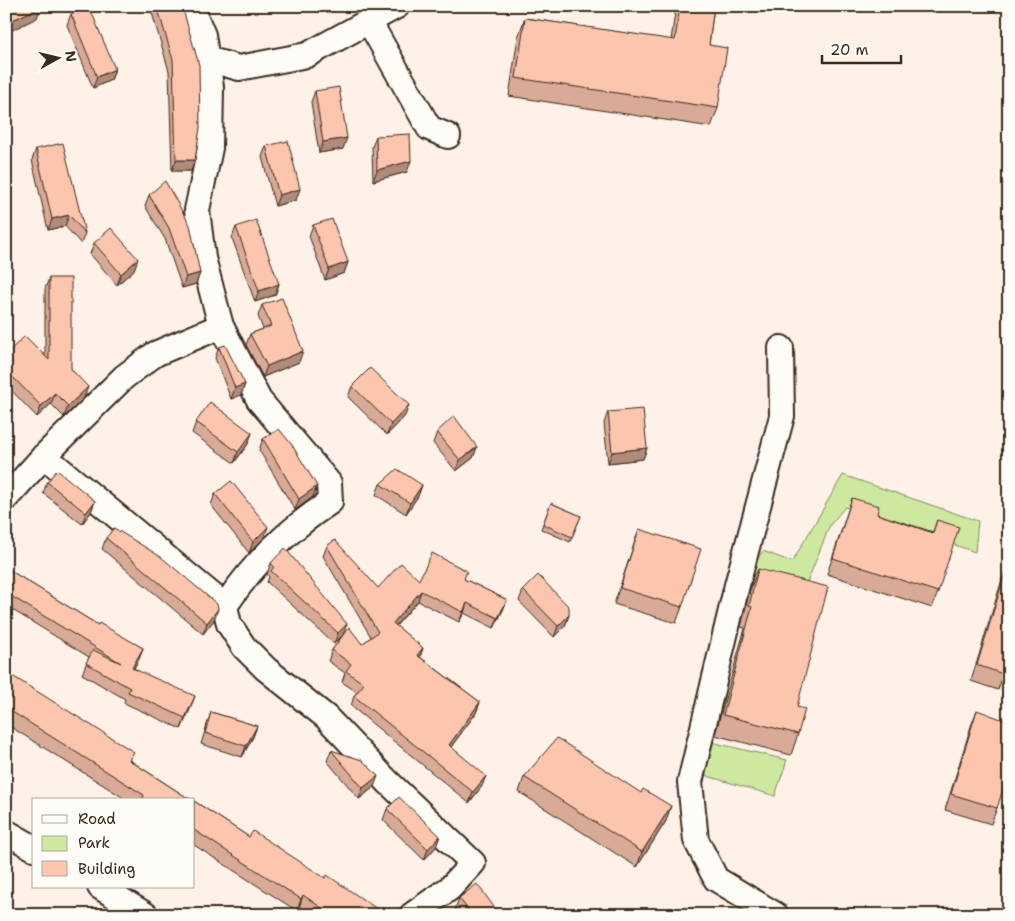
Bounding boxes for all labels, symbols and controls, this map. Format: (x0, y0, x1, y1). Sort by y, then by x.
north arrow (32, 32, 82, 82)
scale bar (822, 32, 901, 64)
text: 20 m (830, 40, 869, 60)
text: N (61, 49, 81, 63)
legend (32, 798, 195, 888)
text: Road (78, 809, 116, 829)
text: Park (78, 833, 110, 853)
text: Building (78, 859, 135, 879)

